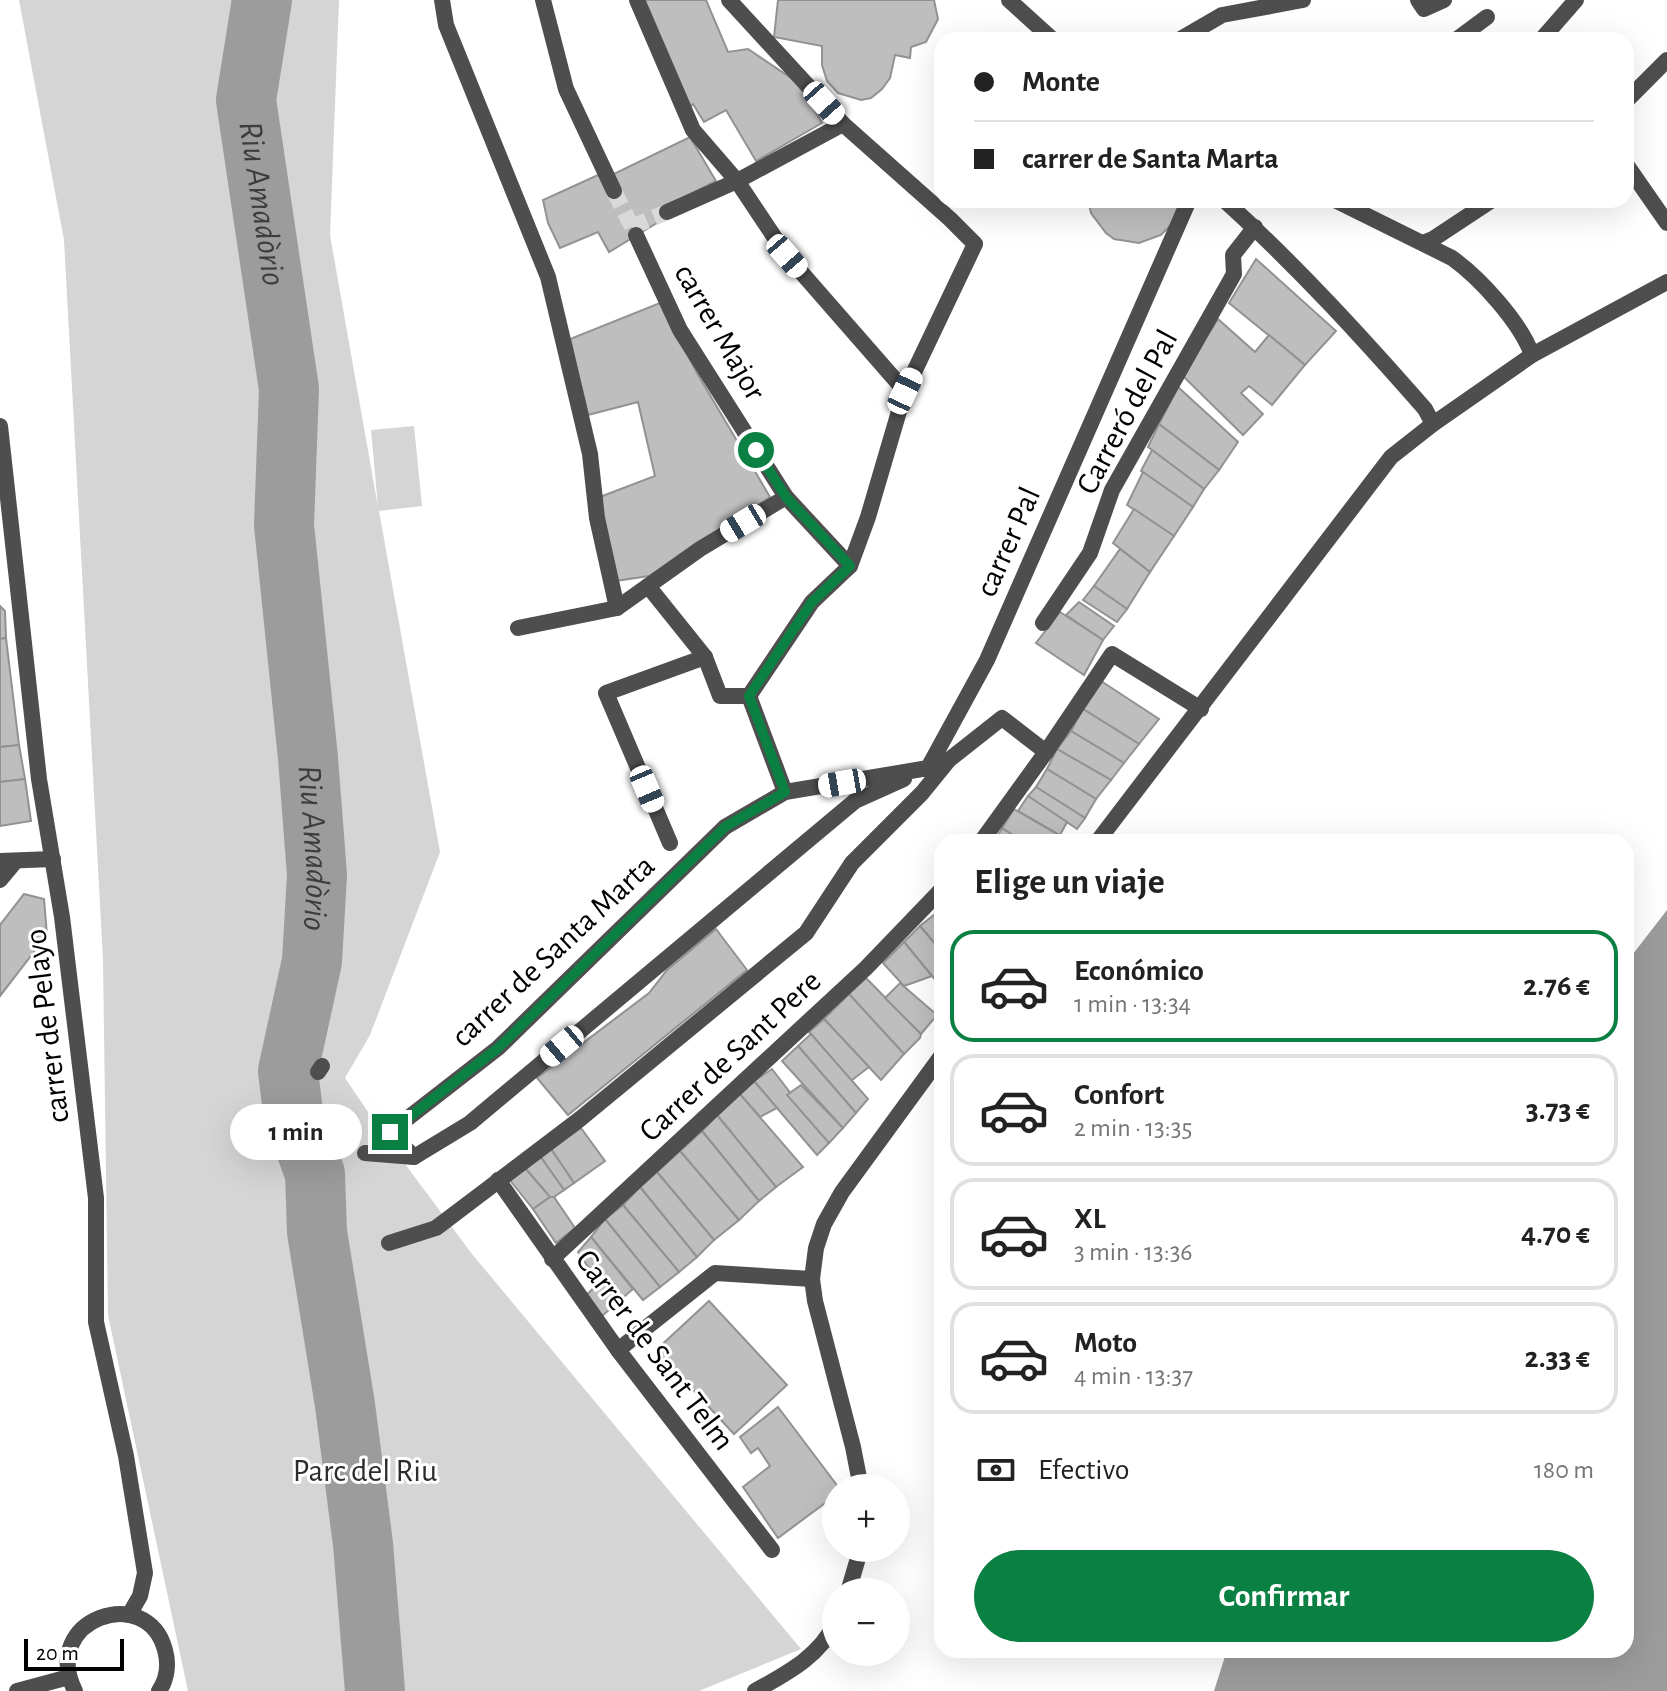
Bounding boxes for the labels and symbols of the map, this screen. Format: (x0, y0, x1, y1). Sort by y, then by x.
car (799, 77, 849, 129)
water label: Riu Amadòrio (232, 119, 290, 288)
car (762, 230, 812, 282)
street label: carrer Major (668, 258, 772, 406)
street label: Carreró del Pal (1070, 325, 1184, 499)
car (884, 364, 926, 418)
route start (738, 432, 774, 468)
street label: carrer Pal (970, 483, 1046, 601)
car (716, 500, 770, 546)
car (627, 762, 667, 816)
water label: Riu Amadòrio (292, 764, 334, 932)
car (816, 767, 868, 799)
street label: carrer de Santa Marta (445, 849, 661, 1053)
street label: carrer de Pelayo (19, 927, 75, 1125)
street label: Carrer de Sant Pere (633, 964, 827, 1148)
car (536, 1021, 588, 1071)
callout: 1 min (230, 1104, 362, 1160)
route end (372, 1114, 408, 1150)
street label: Carrer de Sant Telm (570, 1244, 740, 1456)
park label: Parc del Riu (293, 1455, 437, 1487)
scale bar (24, 1635, 124, 1671)

